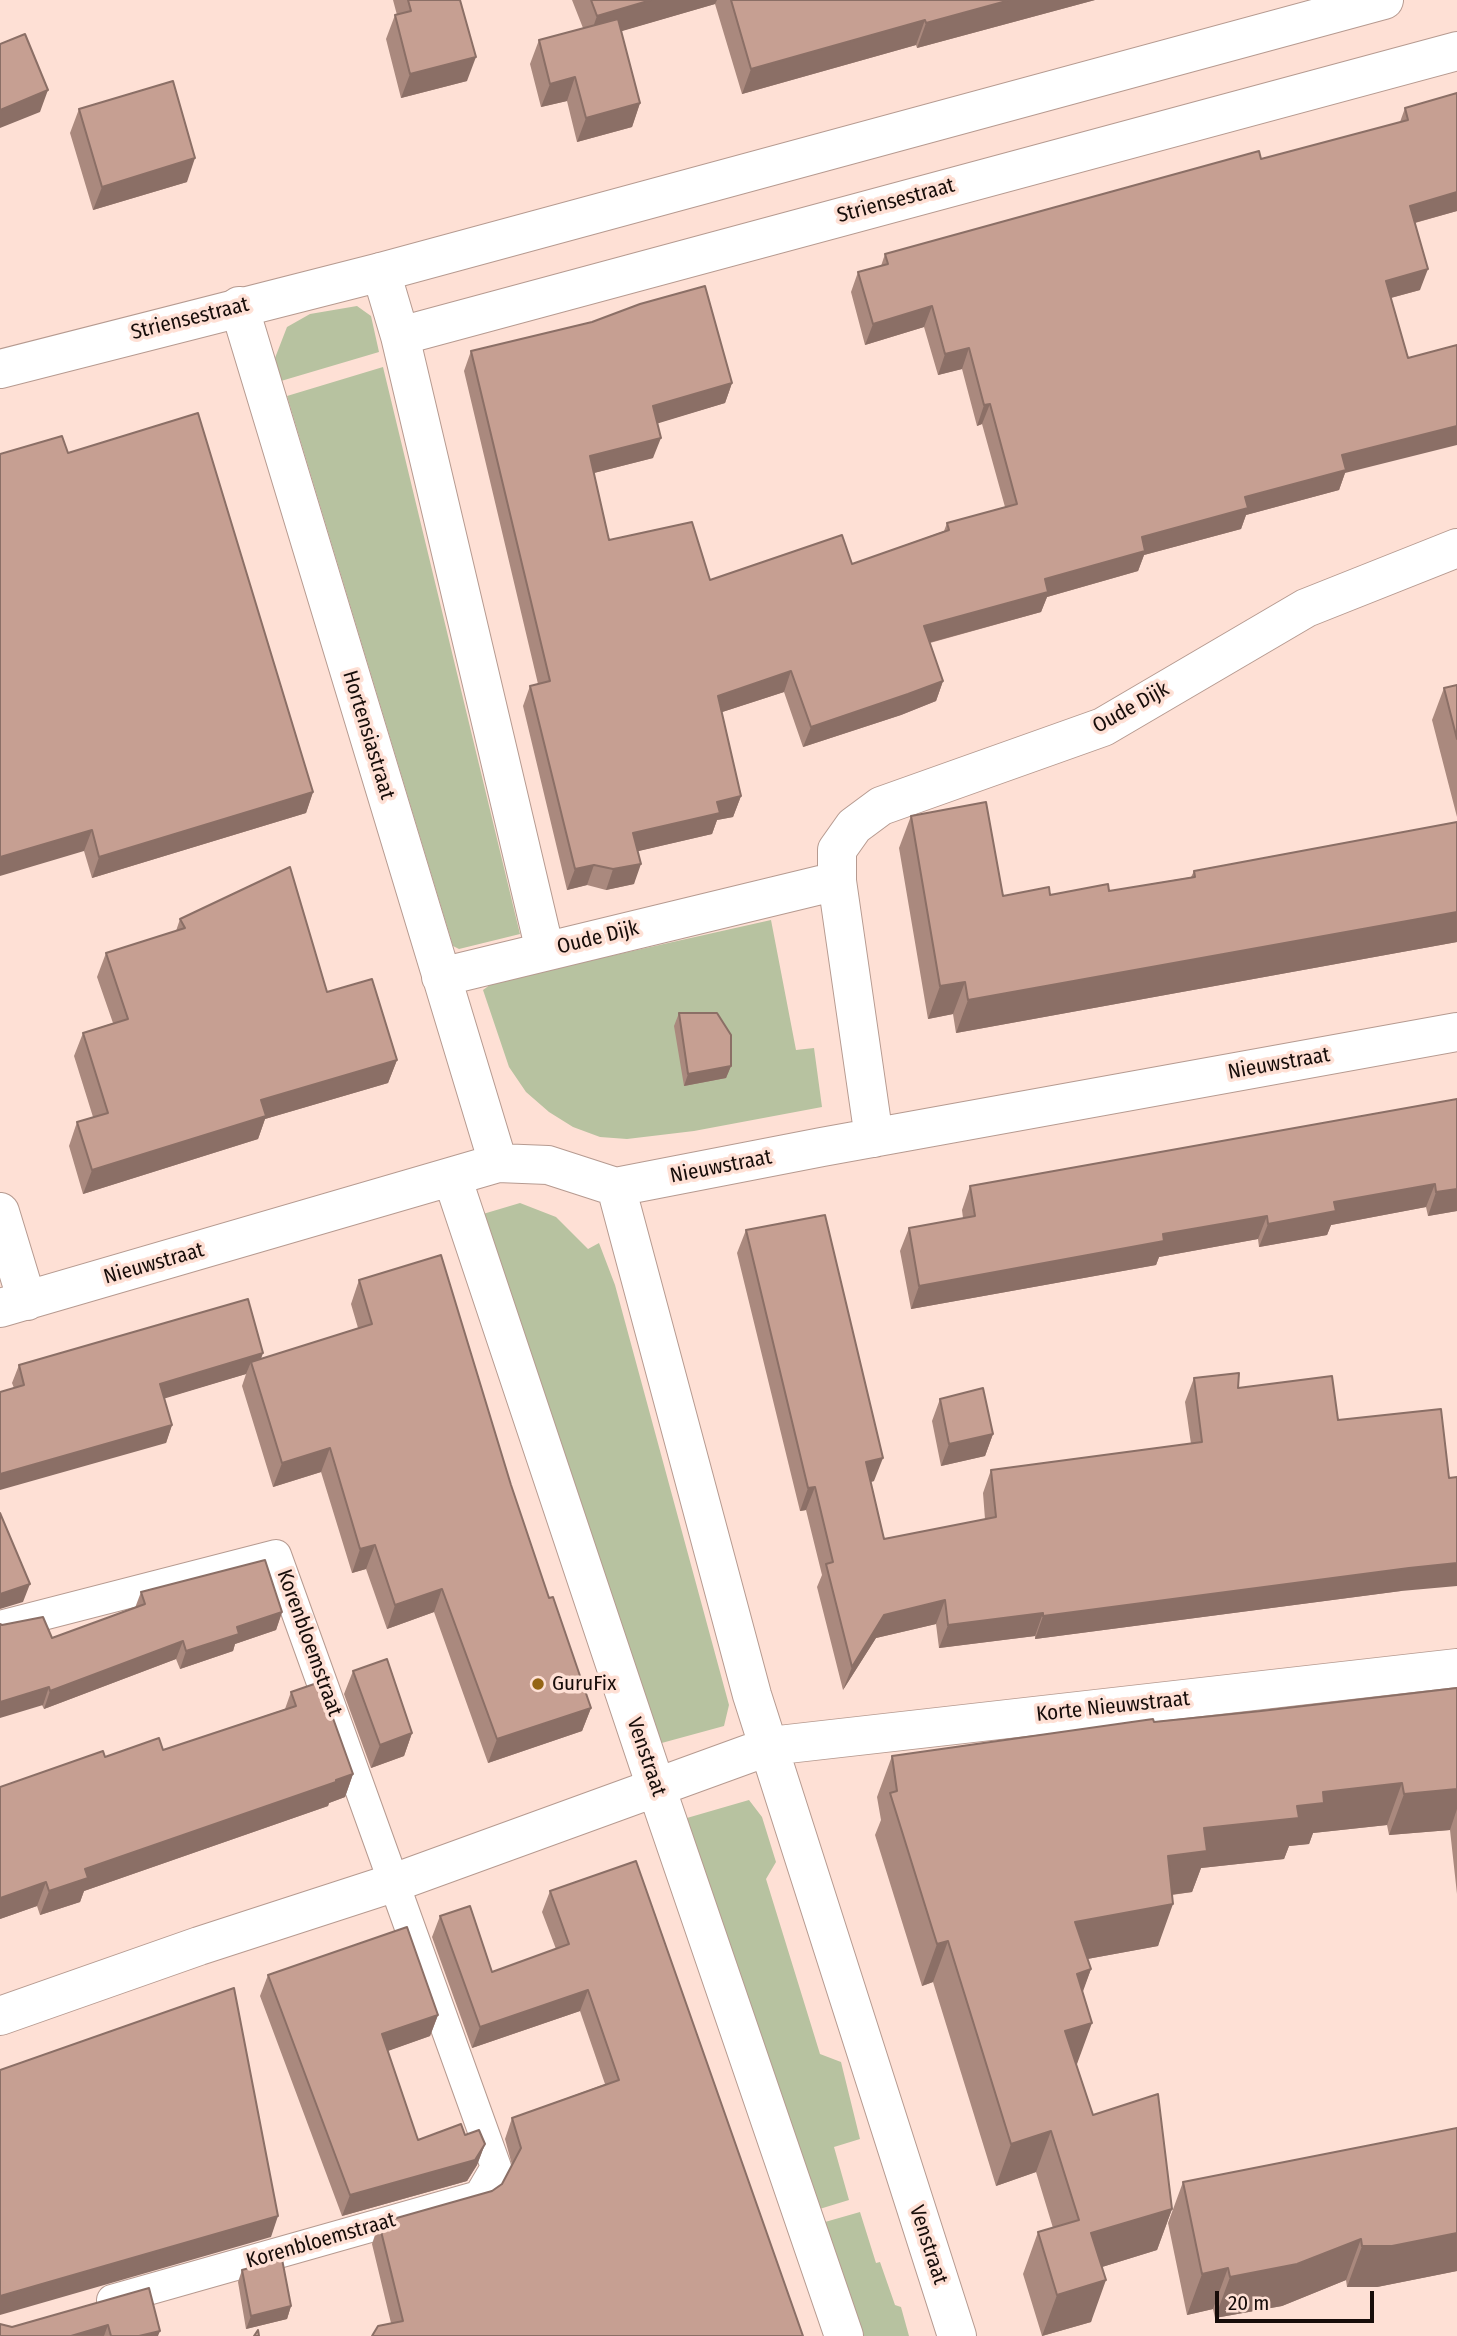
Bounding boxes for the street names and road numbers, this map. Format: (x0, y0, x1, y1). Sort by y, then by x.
street label: Striensestraat (835, 173, 957, 229)
street label: Striensestraat (128, 292, 252, 346)
street label: Hortensiastraat (336, 668, 400, 802)
street label: Oude Dijk (1088, 677, 1174, 739)
street label: Oude Dijk (555, 916, 641, 960)
street label: Nieuwstraat (1226, 1043, 1332, 1085)
street label: Nieuwstraat (668, 1145, 774, 1189)
street label: Nieuwstraat (101, 1238, 207, 1290)
street label: Korenbloemstraat (271, 1566, 347, 1720)
street label: Korte Nieuwstraat (1035, 1686, 1191, 1728)
street label: Venstraat (621, 1714, 671, 1800)
street label: Venstraat (903, 2202, 953, 2288)
street label: Korenbloemstraat (243, 2208, 399, 2274)

